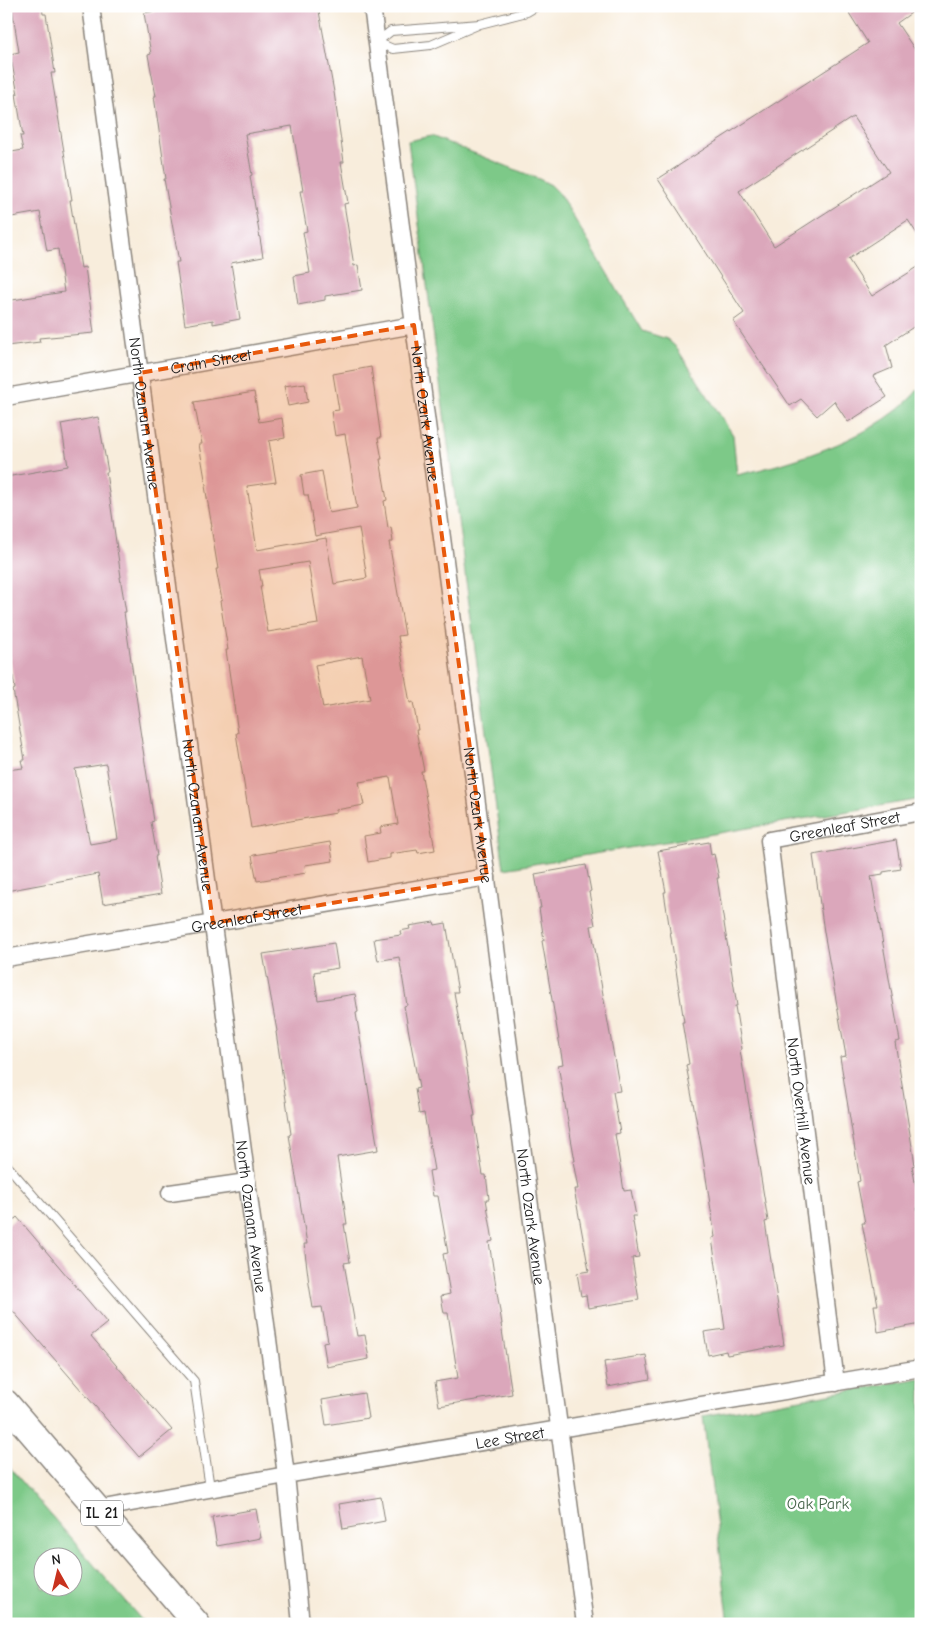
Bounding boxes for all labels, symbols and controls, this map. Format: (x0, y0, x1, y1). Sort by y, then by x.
street label: North Ozanam Avenue (125, 336, 163, 491)
street label: North Ozark Avenue (407, 344, 443, 483)
street label: Crain Street (169, 346, 253, 378)
street label: North Ozanam Avenue (178, 738, 216, 892)
street label: North Ozark Avenue (460, 746, 495, 884)
street label: Greenleaf Street (788, 808, 902, 846)
street label: Greenleaf Street (190, 900, 304, 937)
street label: North Overhill Avenue (783, 1036, 819, 1186)
street label: North Ozanam Avenue (232, 1139, 270, 1294)
street label: North Ozark Avenue (512, 1147, 548, 1286)
street label: Lee Street (474, 1424, 546, 1453)
park label: Oak Park (787, 1495, 849, 1513)
road number: IL 21 (81, 1500, 123, 1526)
north arrow (32, 1548, 82, 1598)
text: N (51, 1551, 62, 1569)

